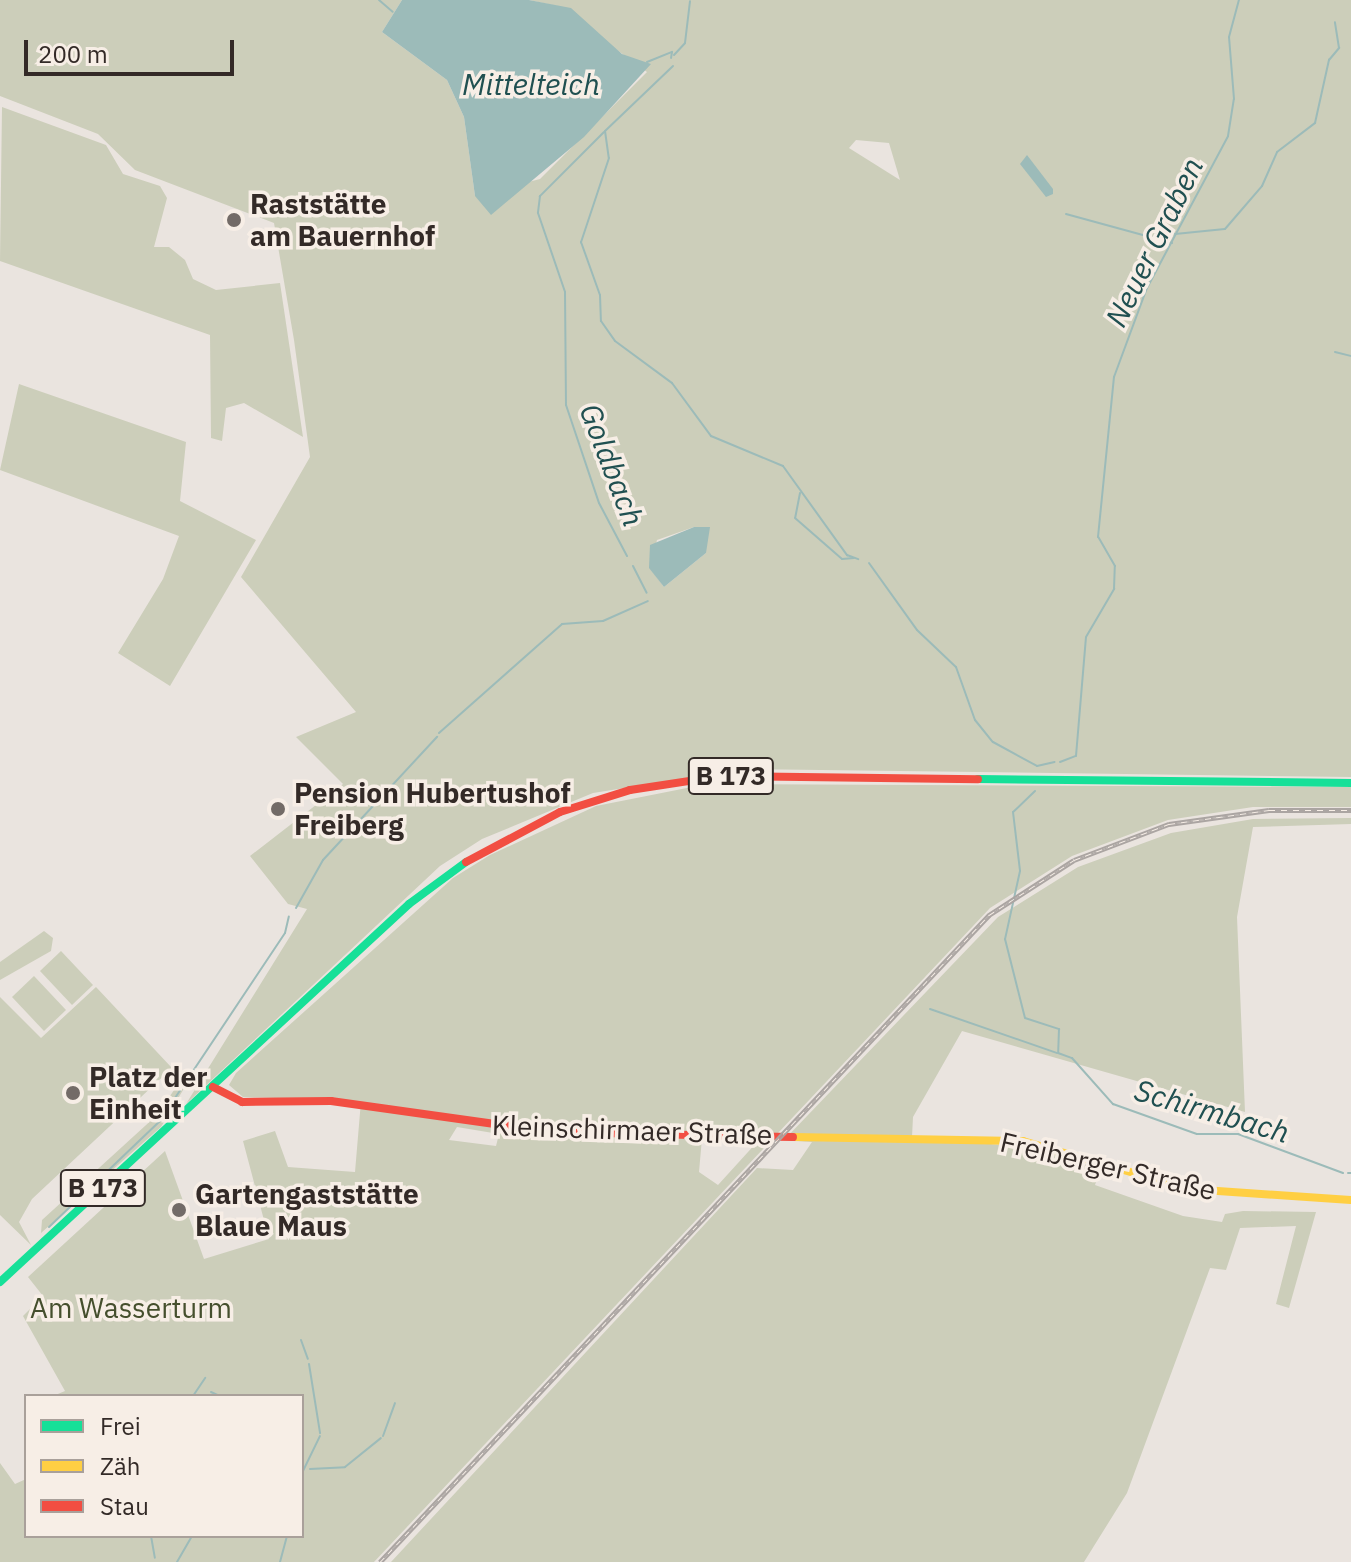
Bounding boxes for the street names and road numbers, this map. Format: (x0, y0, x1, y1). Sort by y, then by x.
road number: B 173 (687, 754, 775, 798)
street label: Kleinschirmaer Straße (491, 1108, 773, 1152)
street label: Freiberger Straße (997, 1125, 1219, 1207)
road number: B 173 (59, 1166, 147, 1210)

